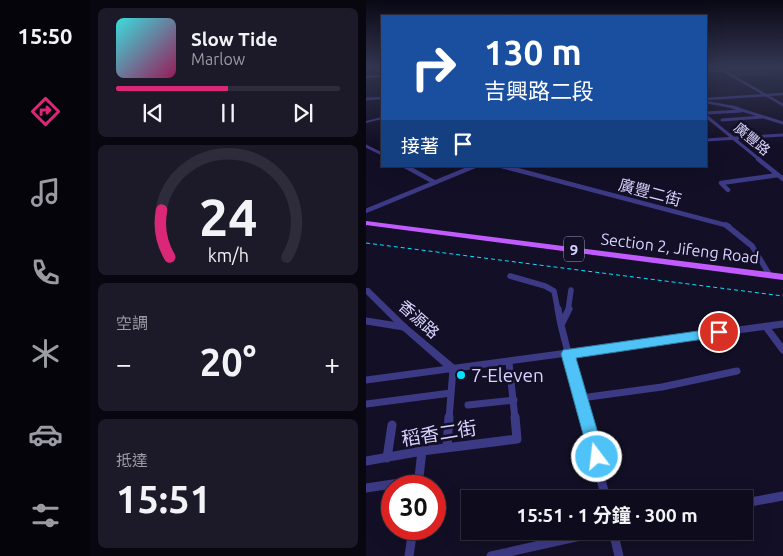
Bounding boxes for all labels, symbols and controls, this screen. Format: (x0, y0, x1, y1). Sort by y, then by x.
text: 15:50 (17, 23, 73, 48)
text: Slow Tide (191, 28, 278, 50)
text: 130 m (484, 32, 582, 72)
icon: right (401, 35, 466, 100)
text: Marlow (191, 50, 245, 68)
text: 吉興路二段 (484, 78, 594, 103)
icon: directions (28, 94, 63, 129)
icon: previous (139, 99, 167, 127)
icon: pause (214, 99, 242, 127)
icon: next (289, 99, 317, 127)
street label: 廣豐路 (731, 119, 773, 159)
icon: arrive (449, 130, 477, 158)
text: 接著 (401, 135, 439, 157)
icon: music (28, 175, 63, 210)
street label: 廣豐二街 (617, 175, 683, 209)
text: 24 (199, 188, 257, 246)
street label: Section 2, Jifeng Road (600, 229, 760, 267)
road number: 9 (564, 236, 584, 262)
text: km/h (207, 245, 249, 265)
icon: phone (28, 255, 63, 290)
street label: 香源路 (395, 296, 443, 342)
pin (698, 311, 740, 353)
text: 空調 (116, 314, 148, 332)
icon: arrive (705, 318, 733, 346)
icon: climate (28, 336, 63, 371)
text: 20° (200, 341, 256, 383)
text: − (116, 348, 132, 379)
text: + (324, 348, 340, 379)
place label: 7-Eleven (471, 364, 544, 386)
marker: 7-Eleven (455, 369, 467, 381)
street label: 稻香二街 (400, 416, 478, 450)
icon: car (28, 417, 63, 452)
position arrow (570, 430, 622, 482)
text: 抵達 (116, 451, 148, 469)
speed limit sign: 30 (381, 475, 446, 540)
text: 15:51 (116, 478, 211, 520)
icon: filters (28, 498, 63, 533)
text: 15:51 · 1 分鐘 · 300 m (516, 504, 698, 526)

